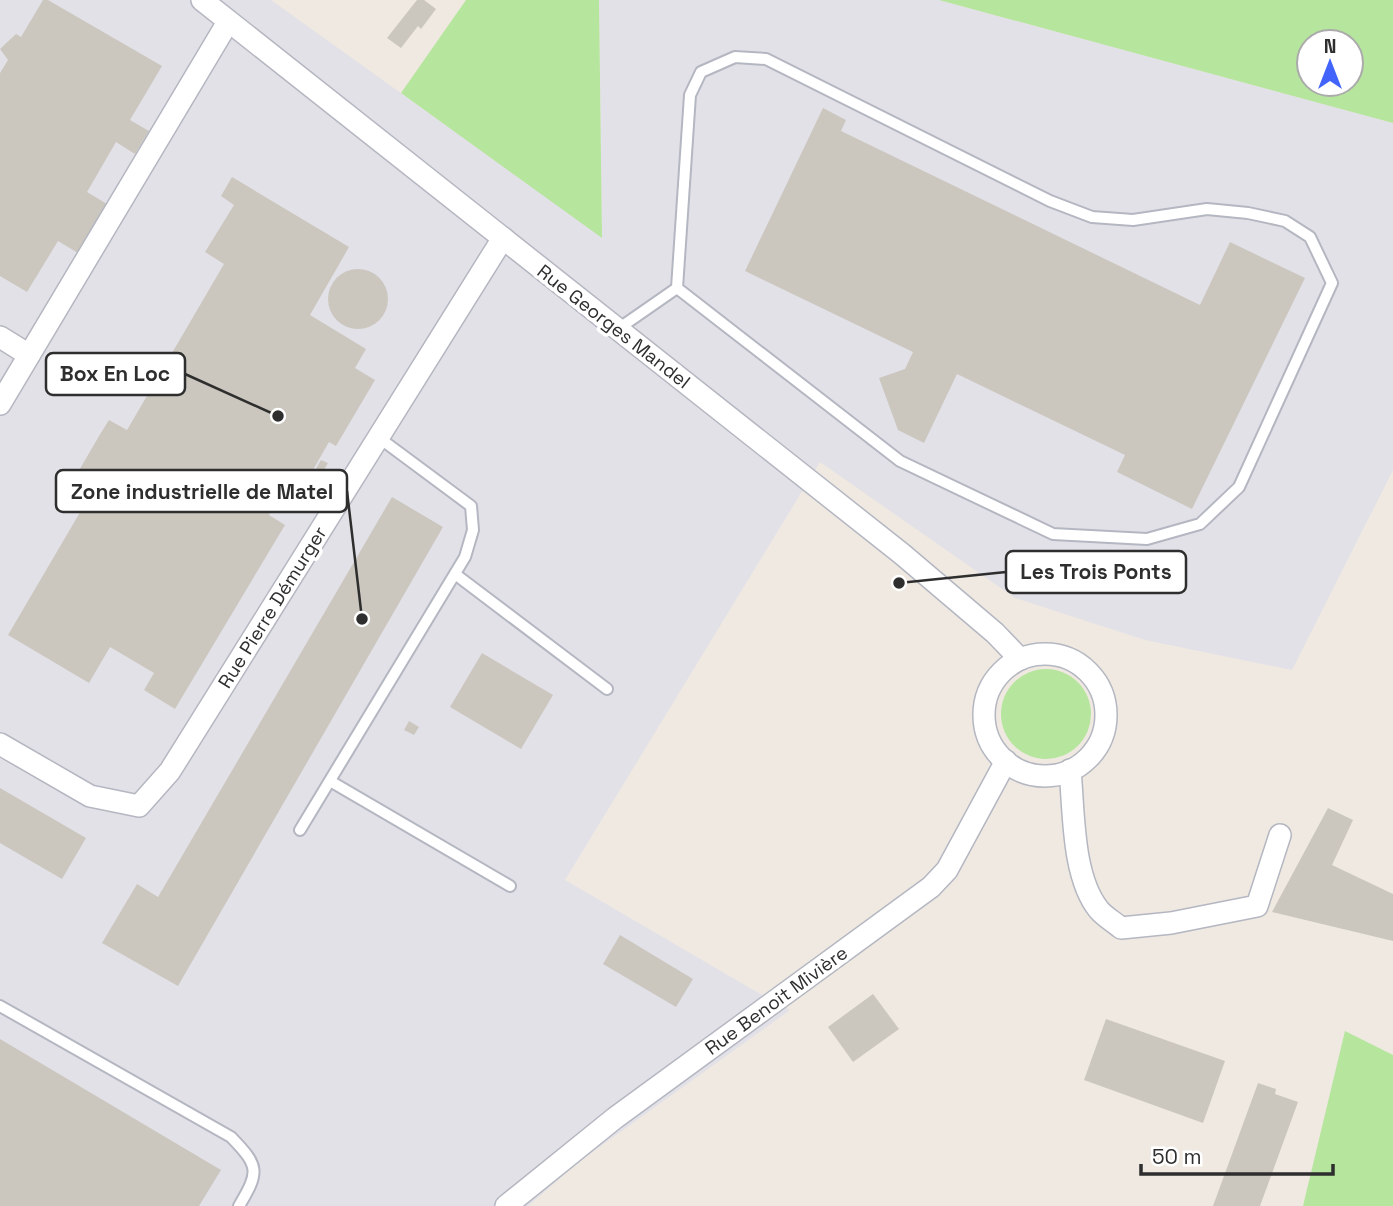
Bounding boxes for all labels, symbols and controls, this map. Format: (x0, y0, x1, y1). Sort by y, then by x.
north arrow (1295, 28, 1365, 98)
text: N (1324, 34, 1336, 59)
street label: Rue Georges Mandel (532, 259, 695, 394)
callout: Box En Loc (46, 353, 185, 395)
text: Box En Loc (60, 360, 170, 387)
callout: Zone industrielle de Matel (56, 470, 347, 512)
text: Zone industrielle de Matel (71, 478, 333, 505)
street label: Rue Pierre Démurger (212, 522, 332, 693)
callout: Les Trois Ponts (1006, 551, 1186, 593)
text: Les Trois Ponts (1020, 558, 1172, 585)
street label: Rue Benoit Mivière (700, 940, 853, 1061)
scale bar (1141, 1132, 1334, 1176)
text: 50 m (1152, 1143, 1202, 1170)

